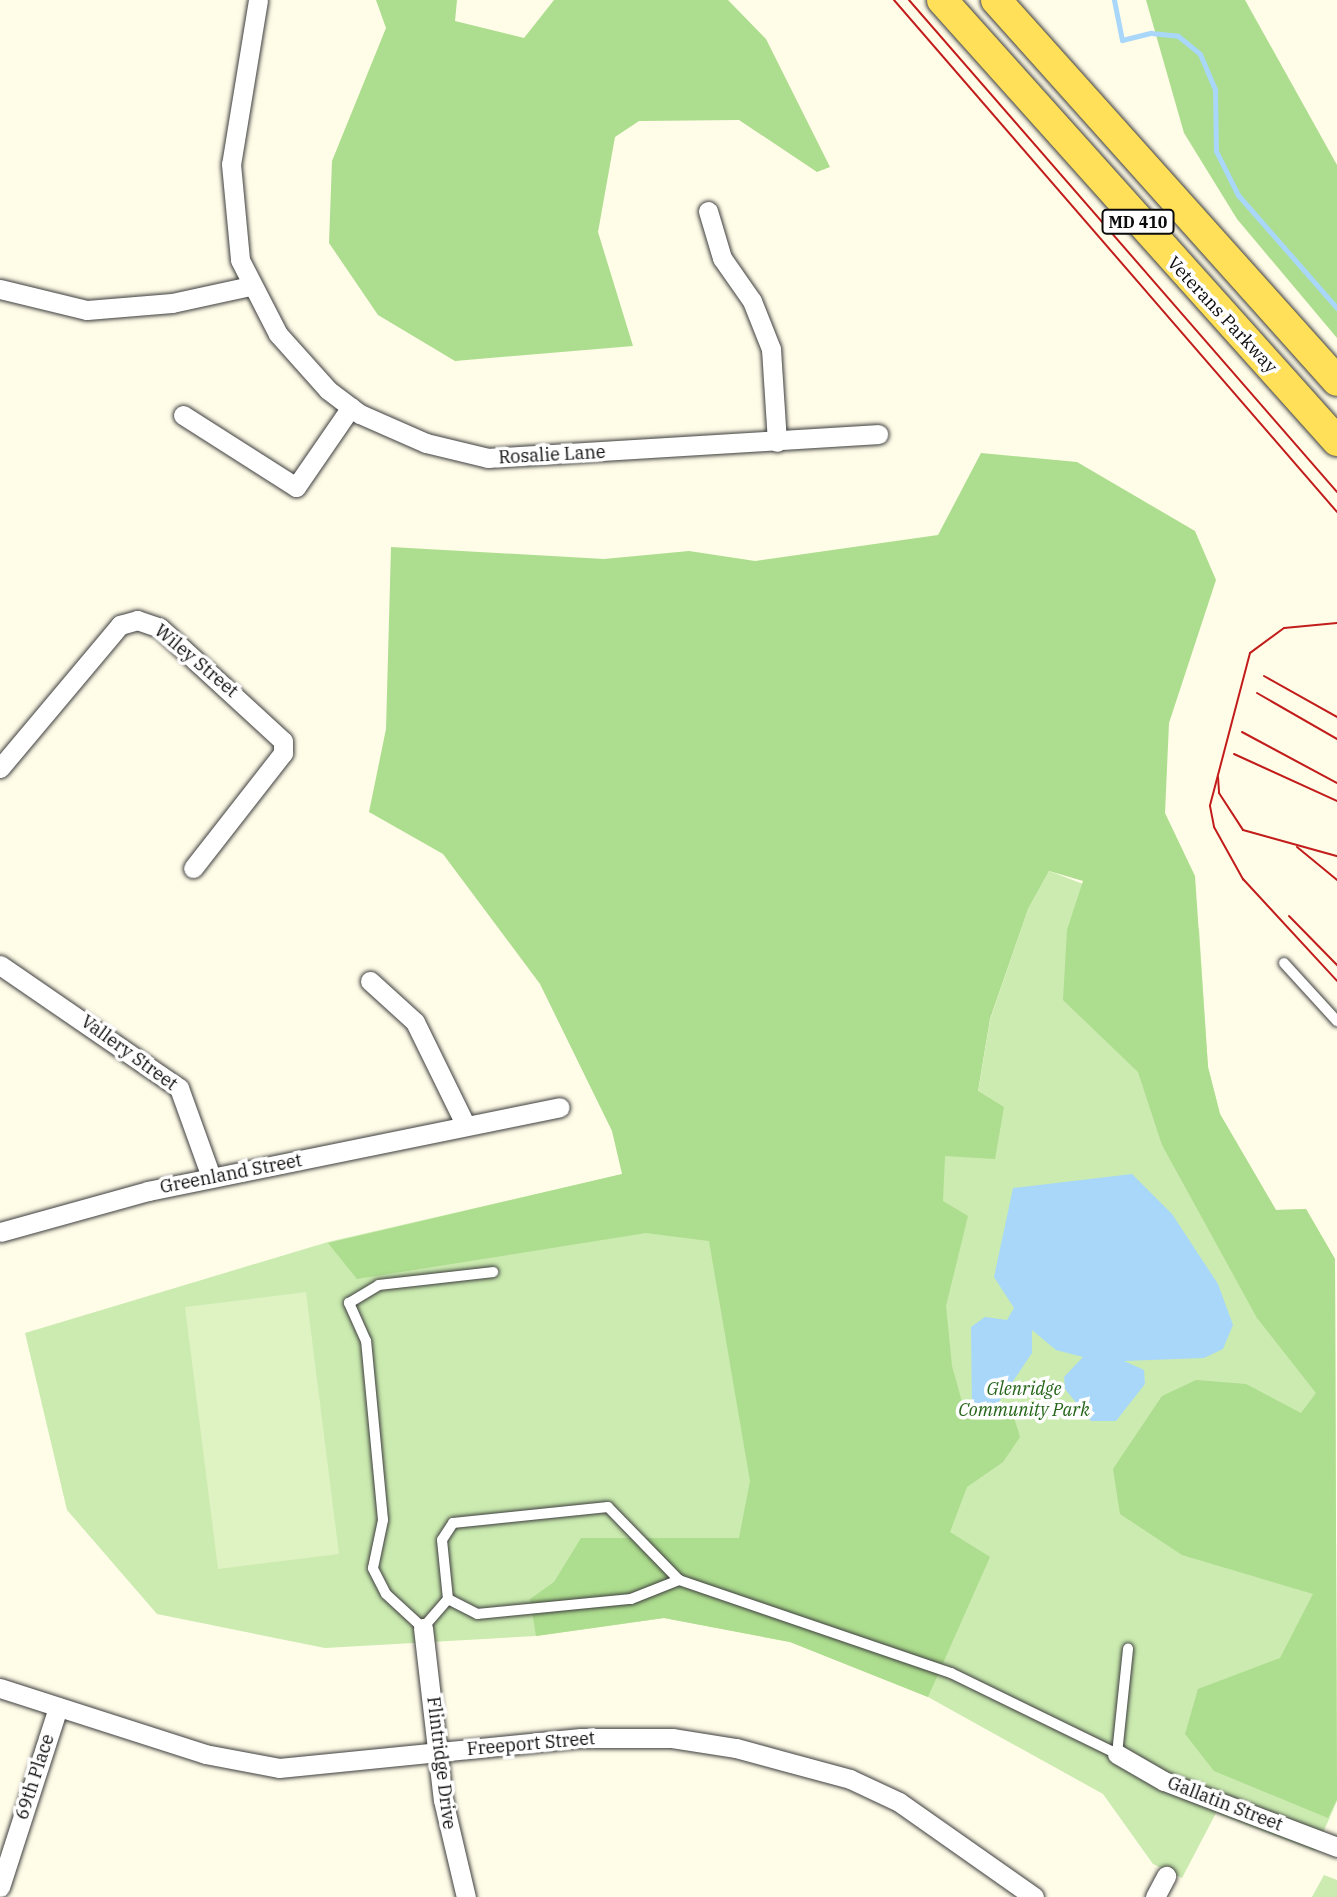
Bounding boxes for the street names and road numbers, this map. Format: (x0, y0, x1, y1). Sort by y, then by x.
road number: MD 410 (1101, 210, 1175, 234)
street label: Veterans Parkway (1163, 252, 1281, 378)
street label: Rosalie Lane (498, 441, 606, 469)
street label: Wiley Street (150, 620, 242, 702)
street label: Vallery Street (77, 1011, 181, 1095)
street label: Greenland Street (158, 1150, 304, 1198)
street label: Flintridge Drive (422, 1695, 460, 1831)
street label: Freeport Street (466, 1728, 596, 1760)
street label: 69th Place (11, 1732, 59, 1822)
street label: Gallatin Street (1164, 1772, 1286, 1836)

